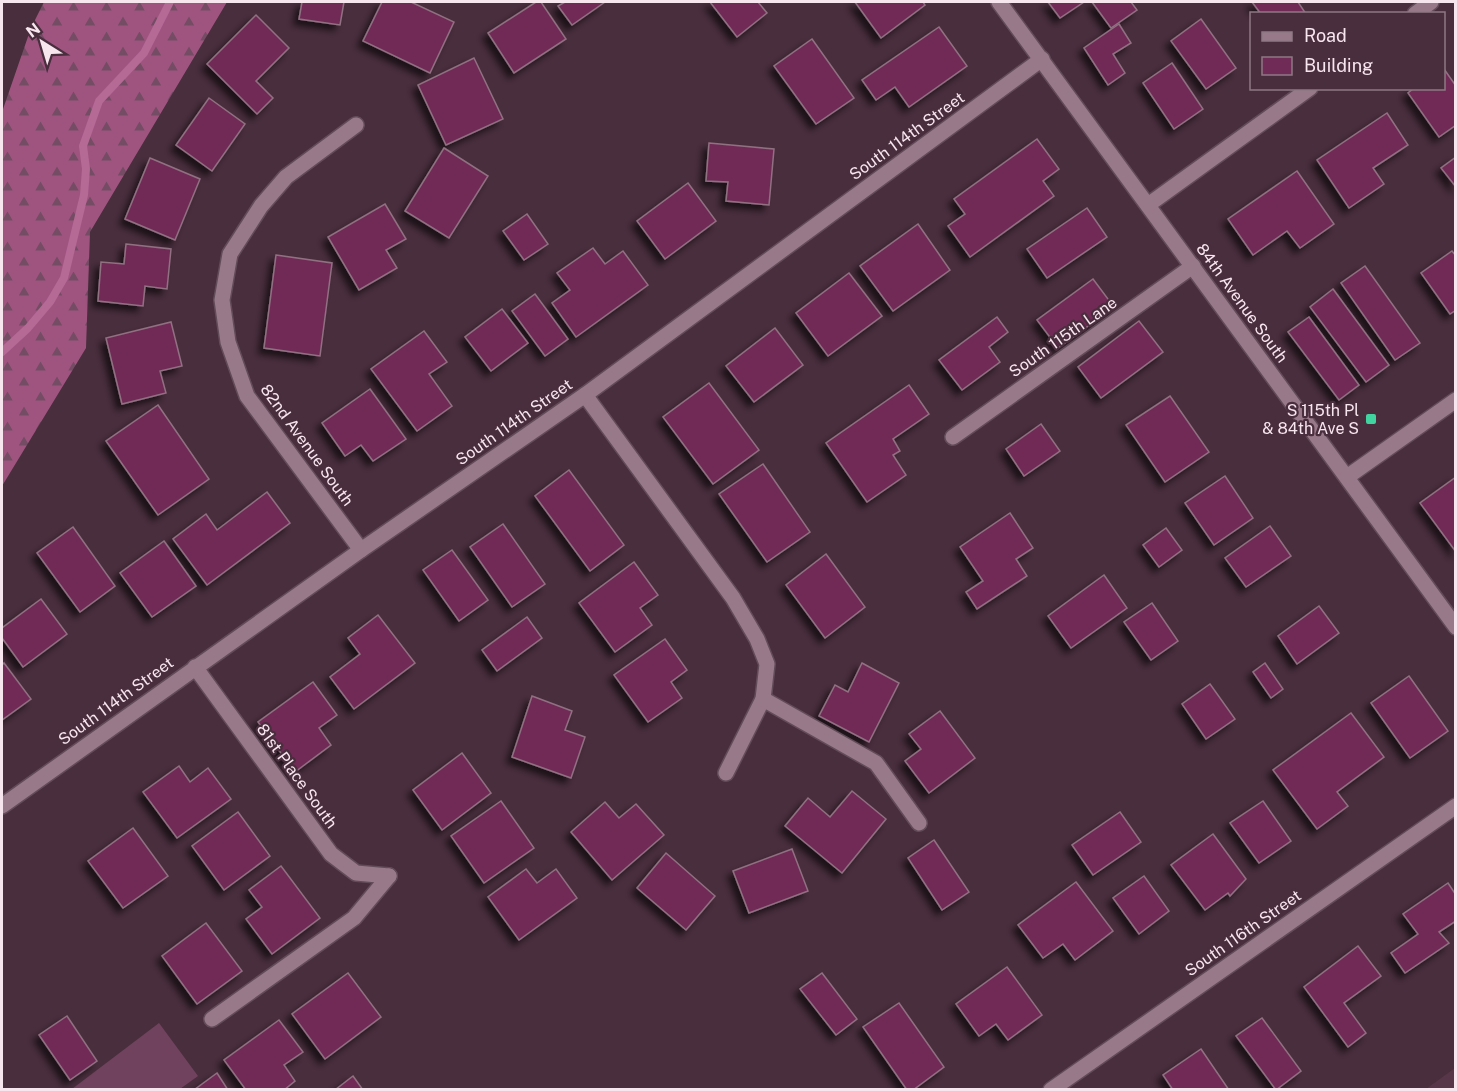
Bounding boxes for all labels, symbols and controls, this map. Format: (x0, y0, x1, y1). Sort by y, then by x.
north arrow (12, 12, 72, 72)
legend (1250, 12, 1445, 90)
text: N (23, 19, 44, 42)
text: Road (1304, 25, 1347, 46)
text: Building (1304, 55, 1373, 76)
street label: South 114th Street (846, 88, 968, 184)
street label: 84th Avenue South (1192, 240, 1292, 366)
street label: South 115th Lane (1005, 293, 1121, 381)
street label: South 114th Street (452, 375, 576, 469)
street label: 82nd Avenue South (256, 380, 358, 510)
place label: S 115th Pl & 84th Ave S (1262, 401, 1359, 438)
marker: S 115th Pl & 84th Ave S (1364, 412, 1378, 426)
street label: South 114th Street (55, 653, 177, 749)
street label: 81st Place South (253, 720, 341, 832)
street label: South 116th Street (1181, 886, 1305, 980)

